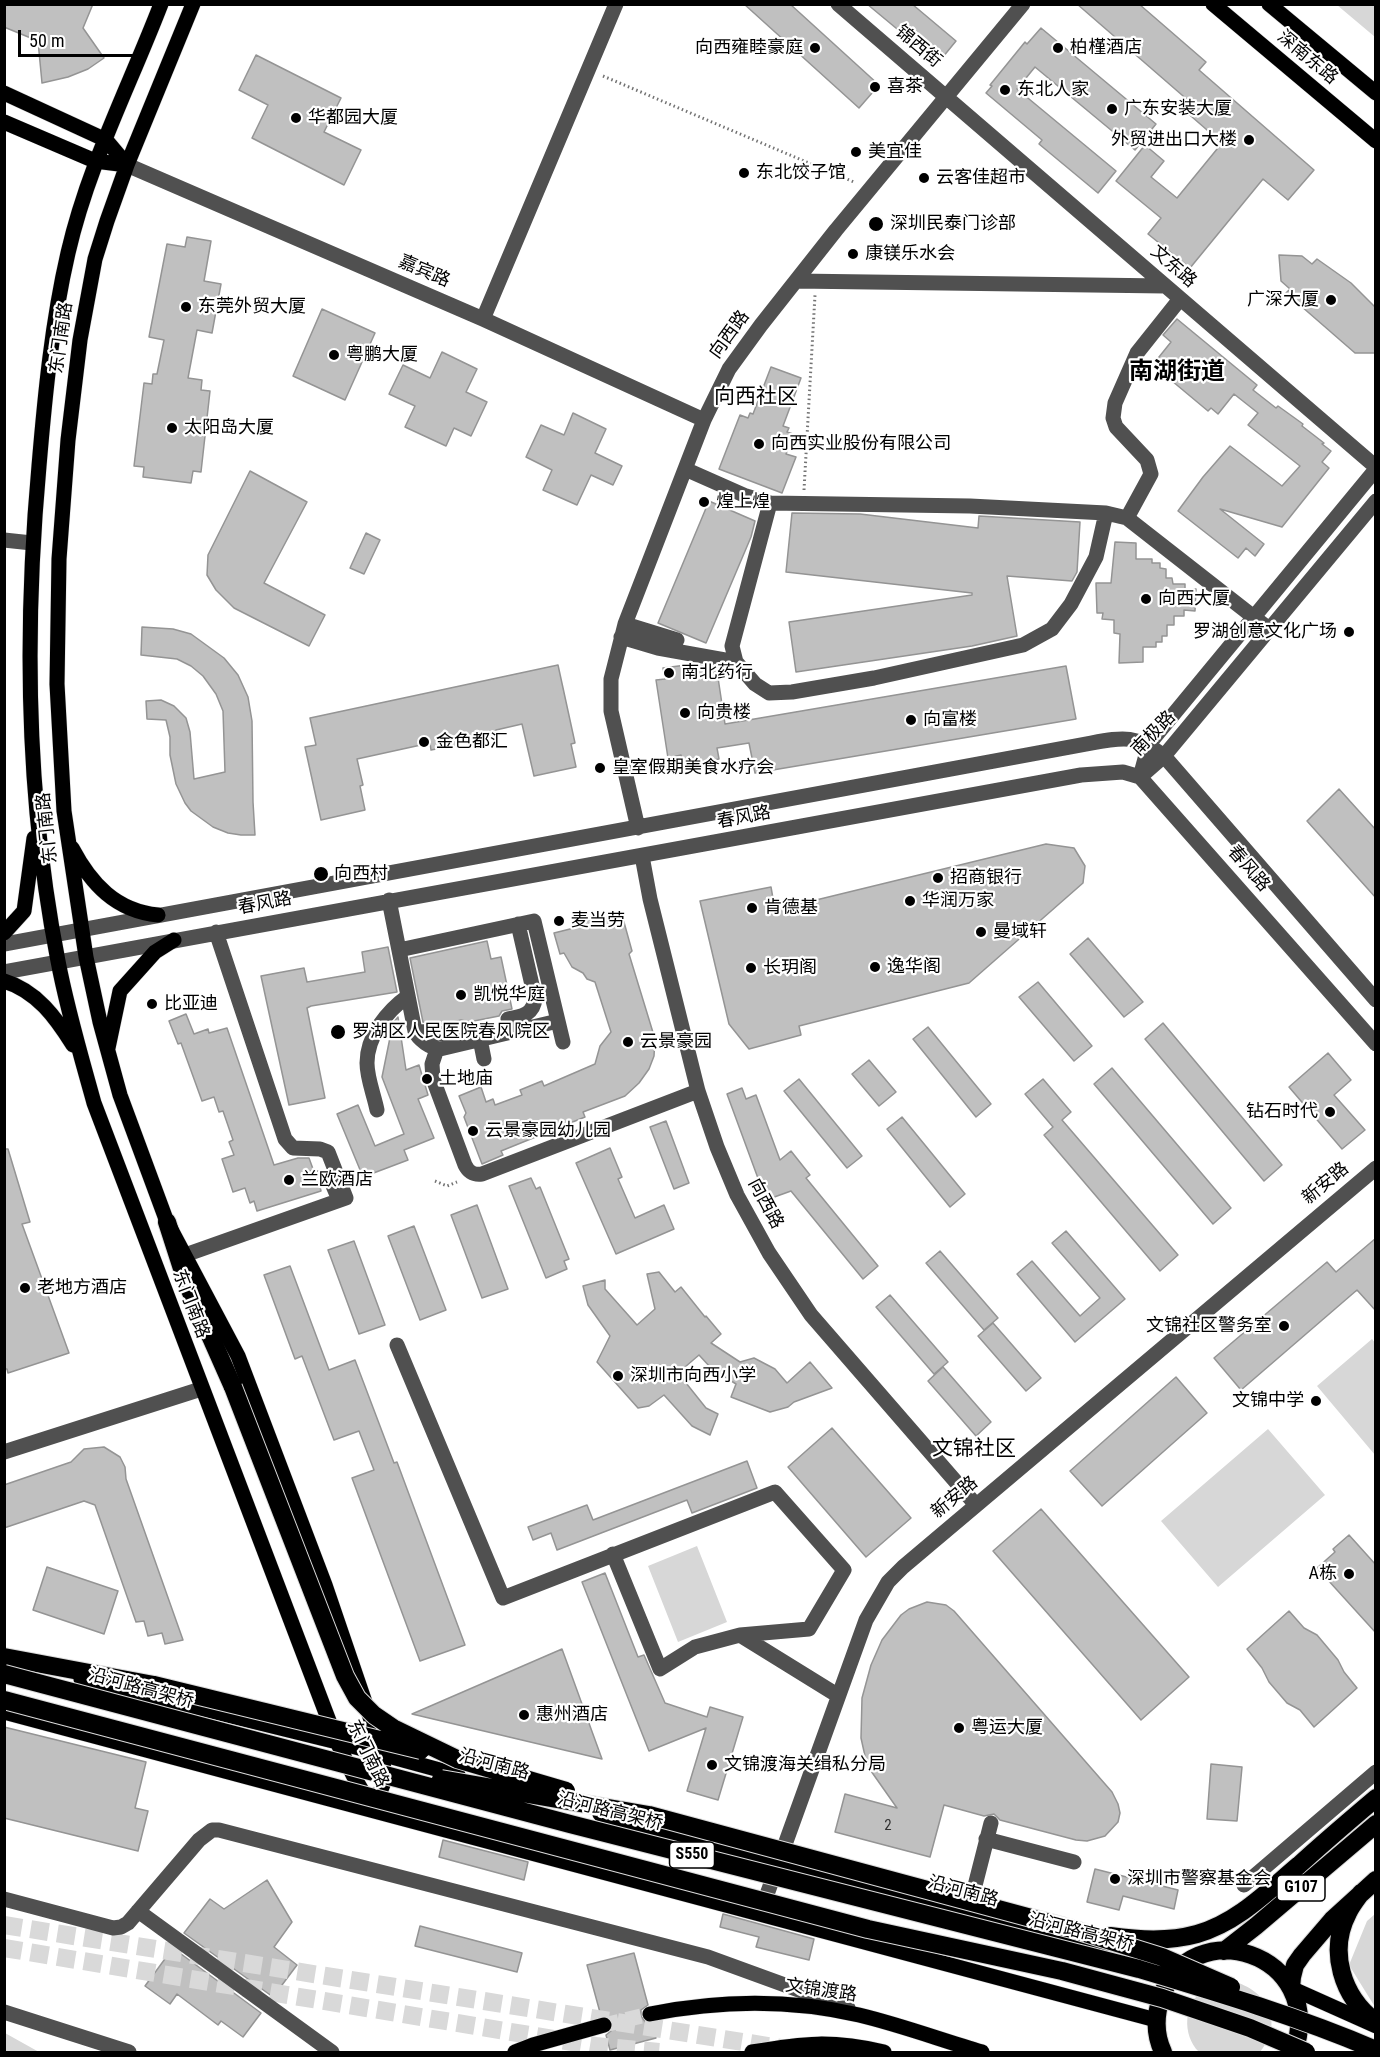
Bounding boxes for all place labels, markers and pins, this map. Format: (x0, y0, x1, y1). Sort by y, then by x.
place label: 向西雍睦豪庭 (695, 37, 803, 59)
place label: 柏槿酒店 (1070, 37, 1142, 59)
marker: 向西雍睦豪庭 (808, 41, 822, 55)
marker: 柏槿酒店 (1051, 41, 1065, 55)
place label: 喜茶 (887, 76, 923, 98)
place label: 东北人家 (1017, 79, 1089, 101)
marker: 喜茶 (868, 80, 882, 94)
marker: 东北人家 (998, 83, 1012, 97)
place label: 广东安装大厦 (1124, 98, 1232, 120)
marker: 广东安装大厦 (1105, 102, 1119, 116)
place label: 华都园大厦 (308, 107, 398, 129)
marker: 华都园大厦 (289, 111, 303, 125)
place label: 外贸进出口大楼 (1111, 129, 1237, 151)
marker: 外贸进出口大楼 (1242, 133, 1256, 147)
place label: 美宜佳 (868, 141, 922, 163)
marker: 美宜佳 (849, 145, 863, 159)
place label: 东北饺子馆 (756, 162, 846, 184)
marker: 东北饺子馆 (737, 166, 751, 180)
place label: 云客佳超市 (936, 167, 1026, 189)
marker: 云客佳超市 (917, 171, 931, 185)
place label: 深圳民泰门诊部 (890, 213, 1016, 235)
marker: 深圳民泰门诊部 (867, 215, 885, 233)
place label: 康镁乐水会 (865, 243, 955, 265)
marker: 康镁乐水会 (846, 247, 860, 261)
place label: 广深大厦 (1247, 289, 1319, 311)
marker: 广深大厦 (1324, 293, 1338, 307)
place label: 东莞外贸大厦 (198, 296, 306, 318)
marker: 东莞外贸大厦 (179, 300, 193, 314)
place label: 粤鹏大厦 (346, 344, 418, 366)
marker: 粤鹏大厦 (327, 348, 341, 362)
place label: 太阳岛大厦 (184, 417, 274, 439)
marker: 太阳岛大厦 (165, 421, 179, 435)
place label: 向西实业股份有限公司 (771, 433, 951, 455)
marker: 向西实业股份有限公司 (752, 437, 766, 451)
place label: 煌上煌 (716, 491, 770, 513)
marker: 煌上煌 (697, 495, 711, 509)
place label: 向西大厦 (1158, 588, 1230, 610)
marker: 向西大厦 (1139, 592, 1153, 606)
place label: 罗湖创意文化广场 (1193, 621, 1337, 643)
marker: 罗湖创意文化广场 (1342, 625, 1356, 639)
place label: 南北药行 (681, 662, 753, 684)
marker: 南北药行 (662, 666, 676, 680)
place label: 向贵楼 (697, 702, 751, 724)
marker: 向贵楼 (678, 706, 692, 720)
place label: 向富楼 (923, 709, 977, 731)
marker: 向富楼 (904, 713, 918, 727)
place label: 金色都汇 (436, 731, 508, 753)
marker: 金色都汇 (417, 735, 431, 749)
place label: 皇室假期美食水疗会 (612, 757, 774, 779)
marker: 皇室假期美食水疗会 (593, 761, 607, 775)
place label: 向西村 (334, 863, 388, 885)
marker: 向西村 (312, 865, 330, 883)
place label: 招商银行 (950, 867, 1022, 889)
marker: 招商银行 (931, 871, 945, 885)
place label: 华润万家 (922, 890, 994, 912)
marker: 华润万家 (903, 894, 917, 908)
place label: 肯德基 (764, 897, 818, 919)
marker: 肯德基 (745, 901, 759, 915)
place label: 麦当劳 (571, 910, 625, 932)
marker: 麦当劳 (552, 914, 566, 928)
place label: 曼域轩 (993, 921, 1047, 943)
marker: 曼域轩 (974, 925, 988, 939)
place label: 逸华阁 (887, 956, 941, 978)
place label: 长玥阁 (763, 957, 817, 979)
marker: 逸华阁 (868, 960, 882, 974)
marker: 长玥阁 (744, 961, 758, 975)
place label: 凯悦华庭 (473, 984, 545, 1006)
marker: 凯悦华庭 (454, 988, 468, 1002)
place label: 比亚迪 (164, 993, 218, 1015)
marker: 比亚迪 (145, 997, 159, 1011)
place label: 罗湖区人民医院春风院区 (352, 1021, 550, 1043)
marker: 罗湖区人民医院春风院区 (329, 1023, 347, 1041)
place label: 云景豪园 (640, 1031, 712, 1053)
marker: 云景豪园 (621, 1035, 635, 1049)
place label: 土地庙 (439, 1068, 493, 1090)
marker: 土地庙 (420, 1072, 434, 1086)
place label: 钻石时代 (1246, 1101, 1318, 1123)
marker: 钻石时代 (1323, 1105, 1337, 1119)
place label: 云景豪园幼儿园 (485, 1120, 611, 1142)
marker: 云景豪园幼儿园 (466, 1124, 480, 1138)
place label: 兰欧酒店 (301, 1169, 373, 1191)
marker: 兰欧酒店 (282, 1173, 296, 1187)
place label: 老地方酒店 (37, 1277, 127, 1299)
marker: 老地方酒店 (18, 1281, 32, 1295)
place label: 文锦社区警务室 (1146, 1315, 1272, 1337)
marker: 文锦社区警务室 (1277, 1319, 1291, 1333)
place label: 深圳市向西小学 (630, 1365, 756, 1387)
marker: 深圳市向西小学 (611, 1369, 625, 1383)
place label: 文锦中学 (1232, 1390, 1304, 1412)
marker: 文锦中学 (1309, 1394, 1323, 1408)
place label: A栋 (1309, 1563, 1337, 1585)
marker: A栋 (1342, 1567, 1356, 1581)
place label: 惠州酒店 (536, 1704, 608, 1726)
marker: 惠州酒店 (517, 1708, 531, 1722)
place label: 粤运大厦 (971, 1717, 1043, 1739)
marker: 粤运大厦 (952, 1721, 966, 1735)
place label: 文锦渡海关缉私分局 (724, 1754, 886, 1776)
marker: 文锦渡海关缉私分局 (705, 1758, 719, 1772)
place label: 深圳市警察基金会 (1127, 1868, 1271, 1890)
marker: 深圳市警察基金会 (1108, 1872, 1122, 1886)

